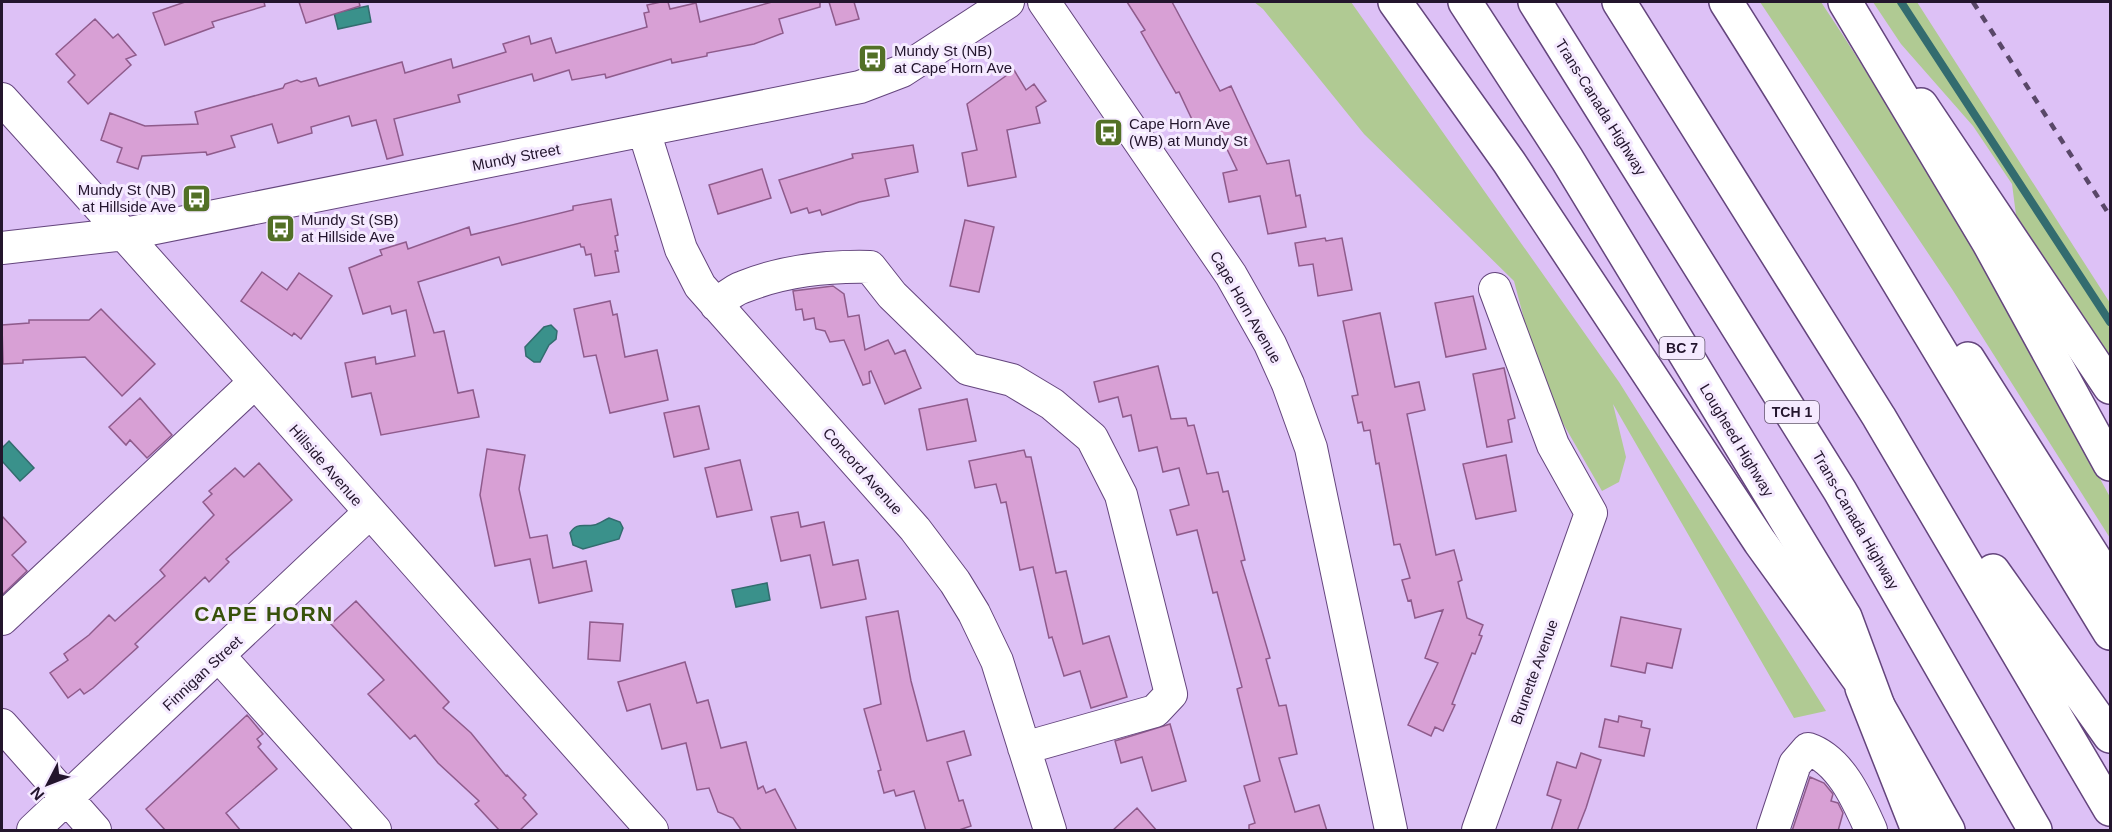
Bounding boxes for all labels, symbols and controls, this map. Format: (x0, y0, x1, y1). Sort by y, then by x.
street label: Trans-Canada Highway (1552, 36, 1650, 179)
place label: Mundy St (NB) at Cape Horn Ave (894, 42, 1012, 76)
bus stop icon: Mundy St (NB) at Cape Horn Ave (857, 43, 889, 75)
place label: Cape Horn Ave (WB) at Mundy St (1129, 115, 1248, 149)
bus stop icon: Cape Horn Ave (WB) at Mundy St (1092, 116, 1124, 148)
street label: Mundy Street (471, 140, 562, 174)
place label: Mundy St (NB) at Hillside Ave (78, 181, 176, 215)
bus stop icon: Mundy St (NB) at Hillside Ave (181, 182, 213, 214)
place label: Mundy St (SB) at Hillside Ave (301, 211, 399, 245)
bus stop icon: Mundy St (SB) at Hillside Ave (264, 212, 296, 244)
street label: Cape Horn Avenue (1207, 248, 1285, 366)
road number: BC 7 (1660, 337, 1704, 359)
street label: Lougheed Highway (1697, 381, 1778, 500)
road number: TCH 1 (1765, 401, 1819, 423)
street label: Hillside Avenue (286, 421, 366, 509)
street label: Concord Avenue (820, 424, 906, 518)
street label: Trans-Canada Highway (1809, 448, 1903, 593)
district label: CAPE HORN (194, 602, 334, 625)
street label: Brunette Avenue (1507, 617, 1561, 727)
street label: Finnigan Street (159, 632, 246, 714)
north arrow (18, 754, 78, 814)
text: N (27, 784, 47, 804)

